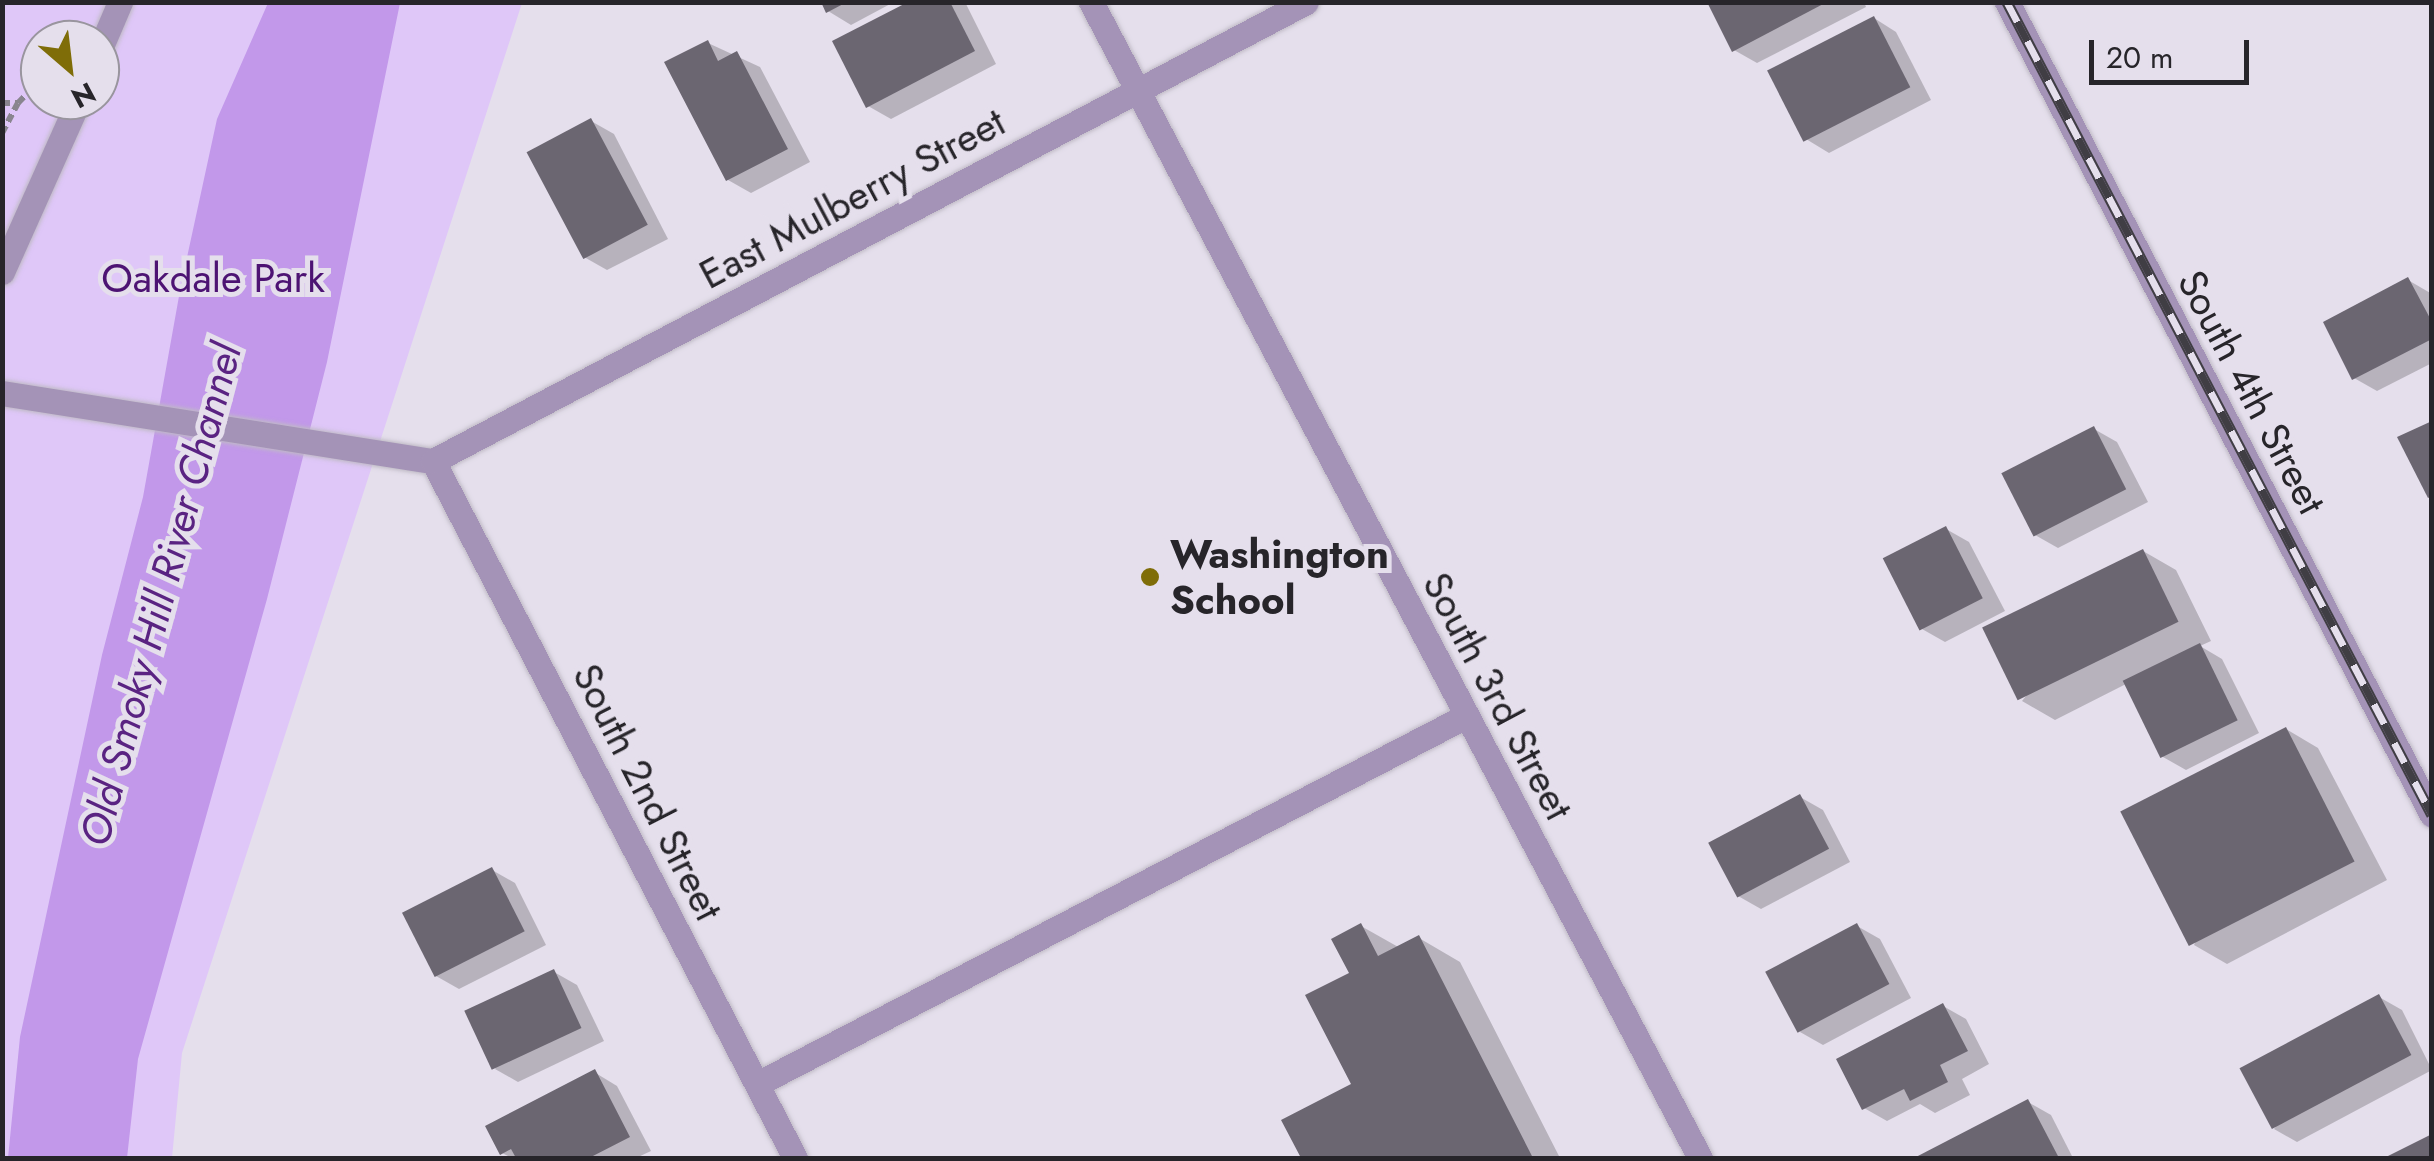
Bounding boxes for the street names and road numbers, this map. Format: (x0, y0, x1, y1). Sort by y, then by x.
street label: East Mulberry Street (691, 97, 1013, 299)
street label: South 4th Street (2168, 262, 2336, 522)
street label: South 3rd Street (1413, 564, 1583, 828)
street label: South 2nd Street (563, 656, 733, 928)

